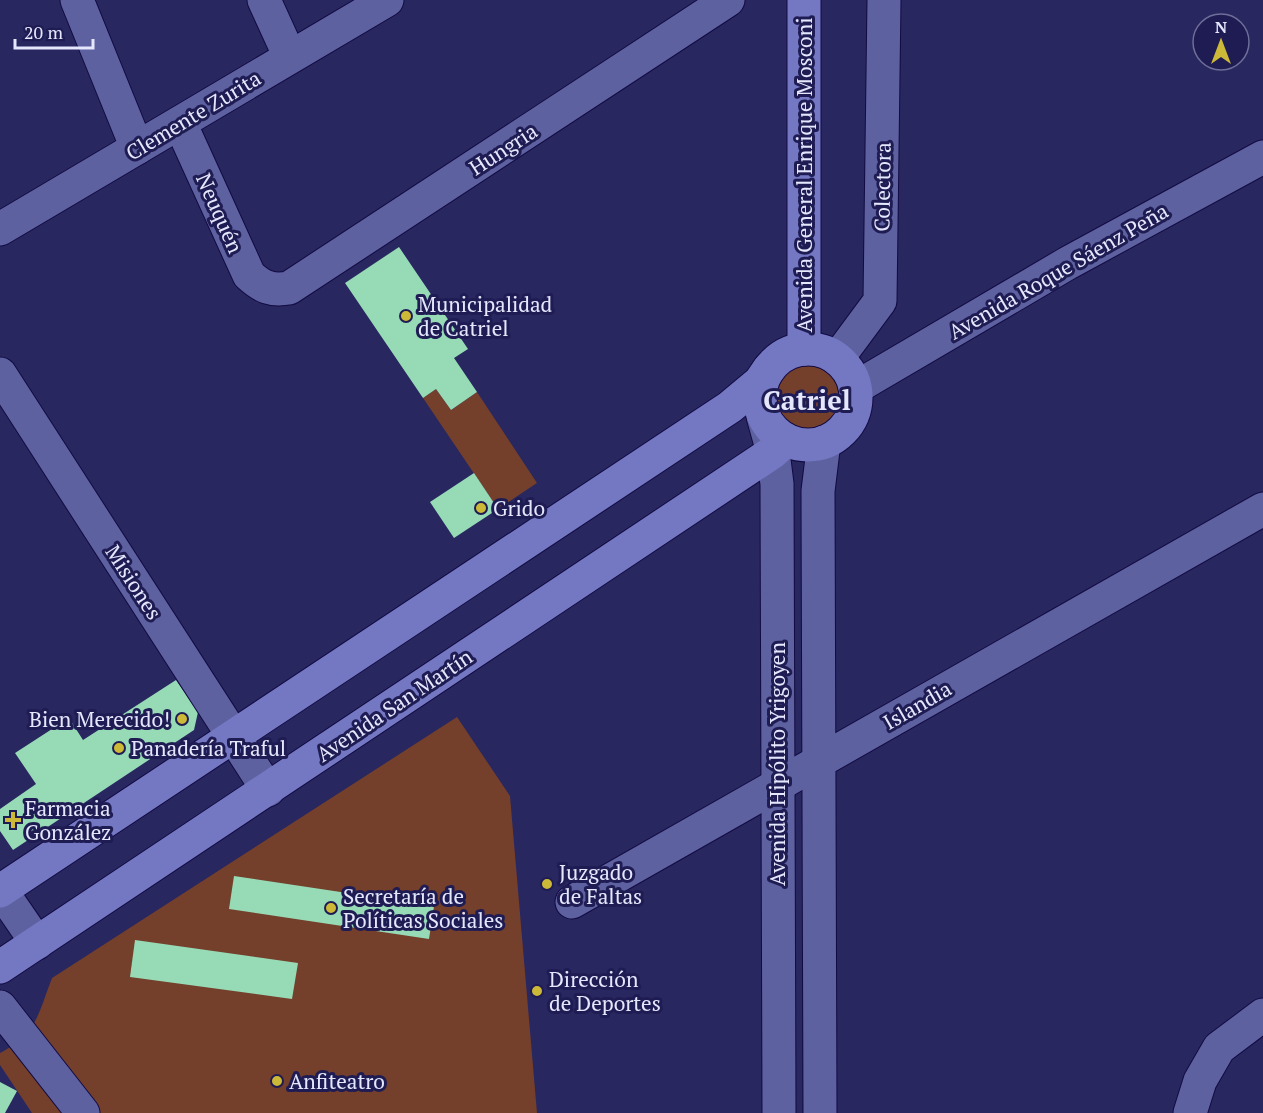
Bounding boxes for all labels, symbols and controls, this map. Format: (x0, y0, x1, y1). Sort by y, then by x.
scale bar (15, 12, 93, 50)
north arrow (1191, 12, 1251, 72)
text: N (1215, 16, 1227, 38)
street label: Avenida General Enrique Mosconi (790, 18, 818, 333)
text: 20 m (24, 20, 64, 44)
street label: Clemente Zurita (120, 63, 266, 166)
street label: Hungria (464, 116, 543, 181)
street label: Colectora (867, 142, 897, 232)
street label: Neuquén (190, 169, 250, 258)
street label: Avenida Roque Sáenz Peña (943, 196, 1173, 345)
place label: Municipalidad de Catriel (418, 290, 553, 342)
marker: Municipalidad de Catriel (399, 309, 413, 323)
district label: Catriel (763, 382, 851, 418)
place label: Grido (493, 494, 545, 522)
marker: Grido (474, 501, 488, 515)
street label: Misiones (99, 539, 169, 625)
street label: Avenida San Martín (310, 642, 478, 768)
street label: Avenida Hipólito Yrigoyen (763, 642, 791, 886)
street label: Islandia (878, 674, 957, 736)
place label: Bien Merecido! (29, 705, 170, 733)
marker: Bien Merecido! (175, 712, 189, 726)
place label: Panadería Traful (131, 734, 286, 762)
marker: Panadería Traful (112, 741, 126, 755)
place label: Farmacia González (25, 794, 111, 846)
marker: Farmacia González (6, 813, 20, 827)
place label: Juzgado de Faltas (559, 858, 642, 910)
marker: Juzgado de Faltas (540, 877, 554, 891)
place label: Secretaría de Políticas Sociales (343, 882, 503, 934)
marker: Secretaría de Políticas Sociales (324, 901, 338, 915)
place label: Dirección de Deportes (549, 965, 661, 1017)
marker: Dirección de Deportes (530, 984, 544, 998)
place label: Anfiteatro (289, 1067, 385, 1095)
marker: Anfiteatro (270, 1074, 284, 1088)

